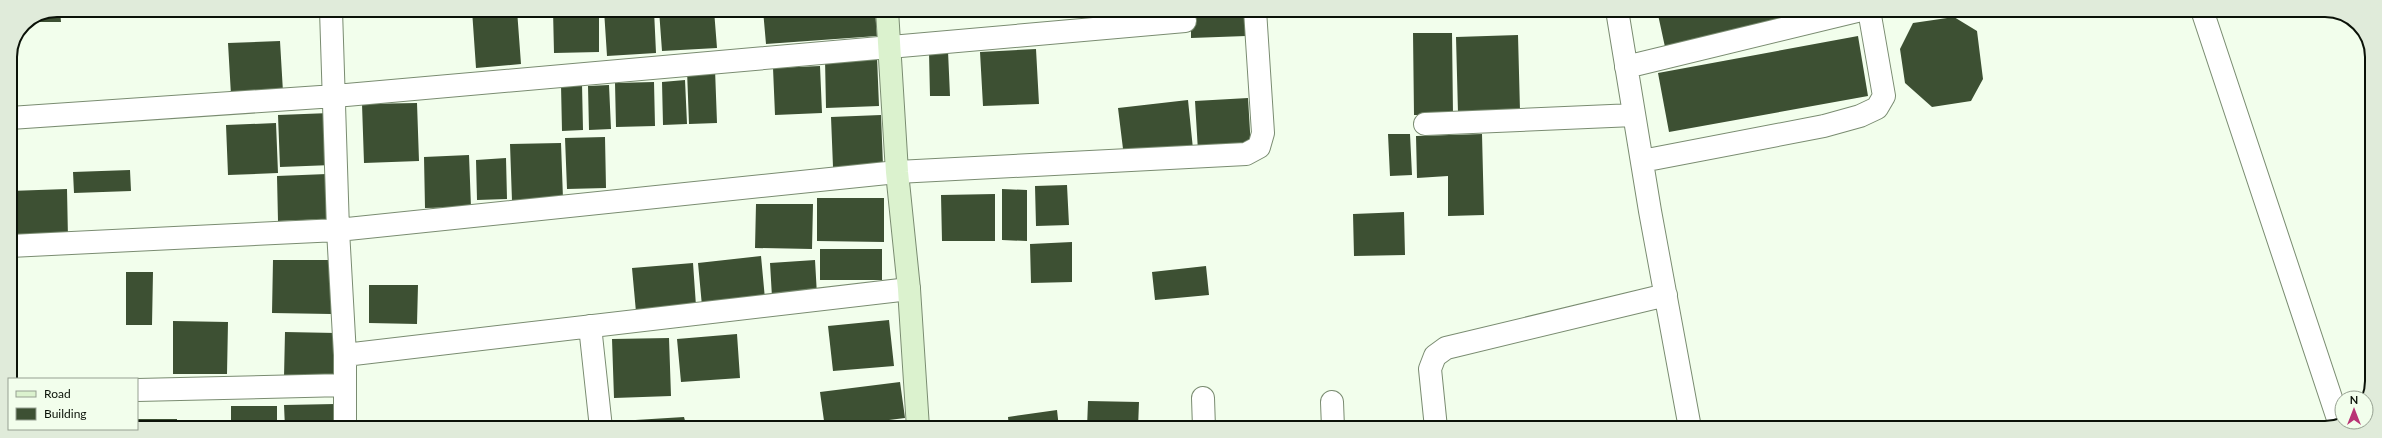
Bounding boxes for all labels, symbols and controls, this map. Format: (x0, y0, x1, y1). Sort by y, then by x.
legend (8, 378, 138, 430)
text: Road (44, 386, 71, 401)
north arrow (2334, 390, 2374, 430)
text: N (2350, 393, 2358, 406)
text: Building (44, 406, 87, 421)

